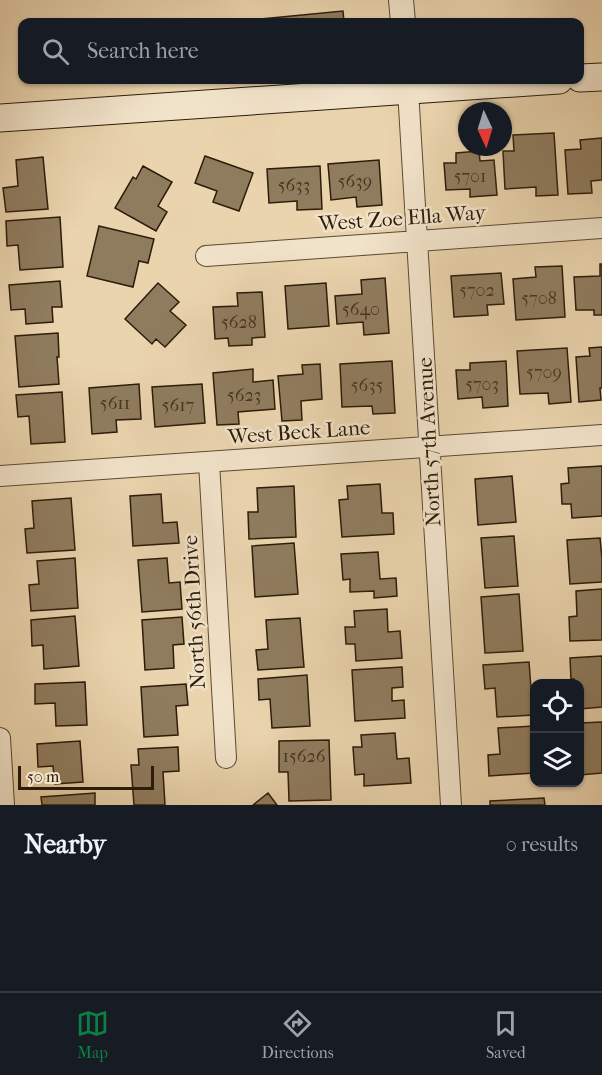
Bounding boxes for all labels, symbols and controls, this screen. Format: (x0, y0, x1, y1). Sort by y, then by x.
search box (18, 18, 584, 84)
icon: search (39, 35, 72, 68)
text: Search here (87, 38, 199, 64)
north arrow (458, 102, 512, 156)
house number: 5701 (454, 166, 486, 187)
house number: 5639 (338, 171, 372, 192)
house number: 5633 (278, 175, 310, 196)
street label: West Zoe Ella Way (317, 200, 487, 236)
house number: 5702 (459, 280, 495, 301)
house number: 5708 (521, 288, 557, 309)
house number: 5640 (342, 299, 380, 320)
house number: 5628 (221, 312, 257, 333)
street label: North 57th Avenue (413, 357, 445, 527)
house number: 5709 (526, 362, 562, 383)
house number: 5703 (465, 374, 499, 395)
house number: 5635 (351, 375, 384, 396)
house number: 5623 (227, 385, 261, 406)
house number: 5611 (100, 393, 130, 414)
house number: 5617 (162, 395, 195, 416)
street label: West Beck Lane (226, 415, 371, 449)
street label: North 56th Drive (178, 534, 210, 690)
map controls (530, 679, 584, 787)
button: locate (530, 679, 584, 733)
button: layers (530, 733, 584, 787)
house number: 15626 (283, 746, 326, 767)
scale bar (18, 763, 154, 790)
text: 50 m (27, 767, 59, 786)
text: Nearby (24, 829, 106, 860)
text: 0 results (506, 833, 578, 856)
tab: Map (76, 1007, 109, 1062)
tab: Directions (262, 1007, 334, 1062)
tab: Saved (486, 1007, 526, 1062)

